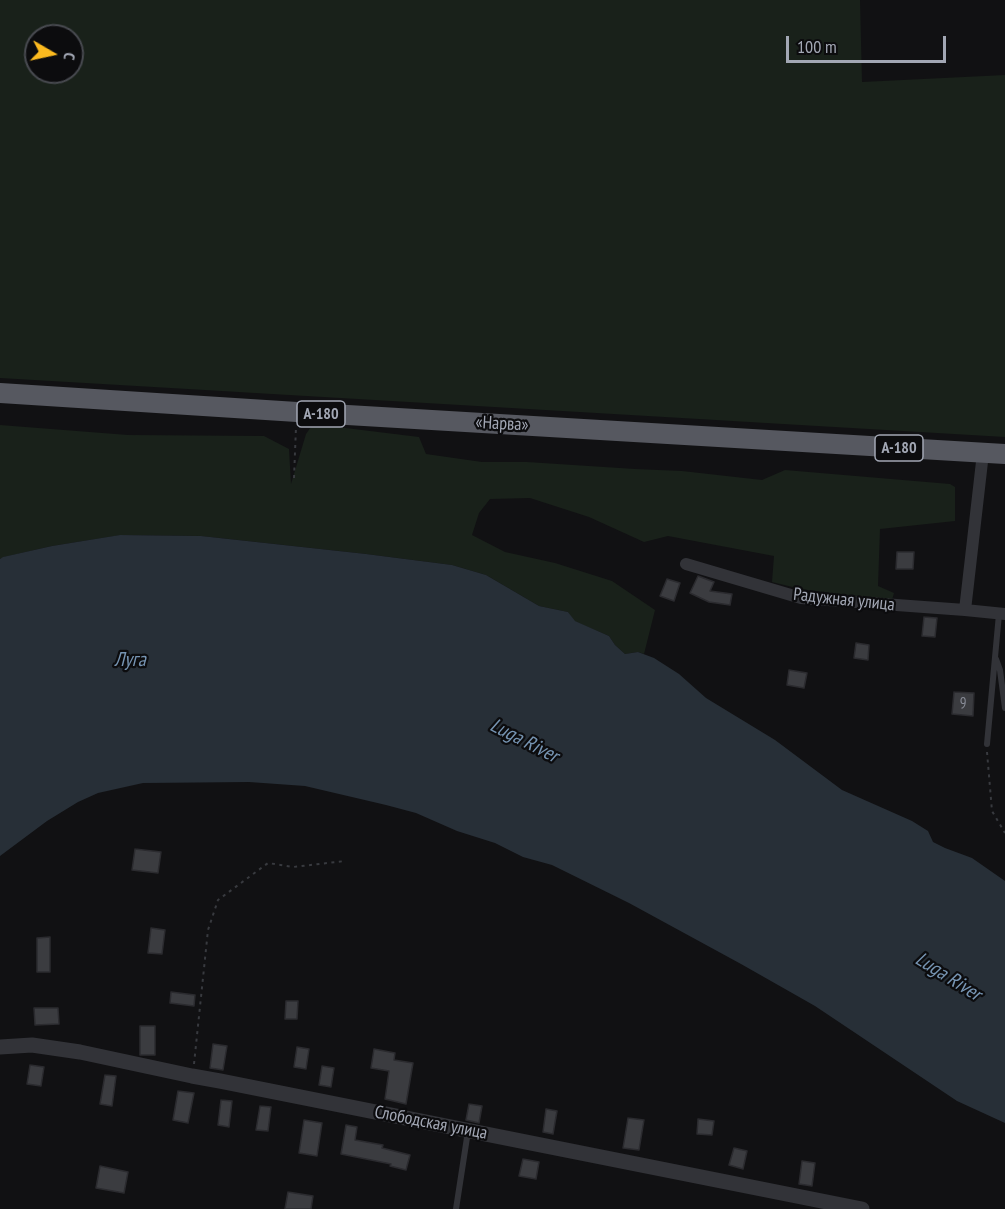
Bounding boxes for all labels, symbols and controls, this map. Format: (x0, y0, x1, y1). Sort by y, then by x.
north arrow (24, 24, 84, 84)
scale bar (789, 24, 950, 62)
text: 100 m (797, 35, 837, 58)
text: С (59, 51, 80, 62)
road number: А-180 (297, 401, 345, 427)
street label: «Нарва» (475, 412, 529, 436)
road number: А-180 (875, 435, 923, 461)
street label: Радужная улица (792, 584, 896, 616)
water label: Луга (114, 648, 146, 672)
house number: 9 (960, 695, 966, 713)
water label: Luga River (486, 714, 562, 768)
water label: Luga River (911, 947, 985, 1007)
street label: Слободская улица (373, 1101, 489, 1145)

